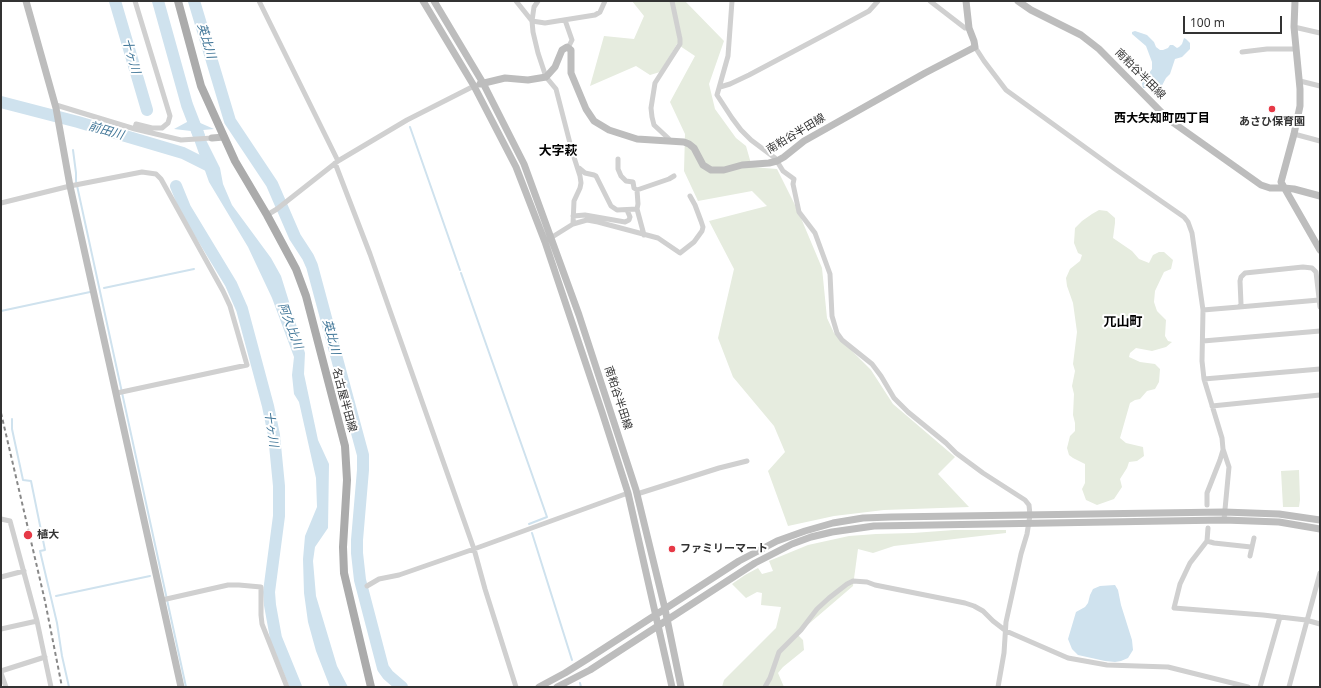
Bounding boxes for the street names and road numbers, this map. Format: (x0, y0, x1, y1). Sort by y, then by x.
street label: 南粕谷半田線 (1112, 46, 1168, 102)
street label: 南粕谷半田線 (764, 111, 828, 157)
street label: 南粕谷半田線 (602, 365, 634, 431)
street label: 名古屋半田線 (329, 366, 359, 434)

